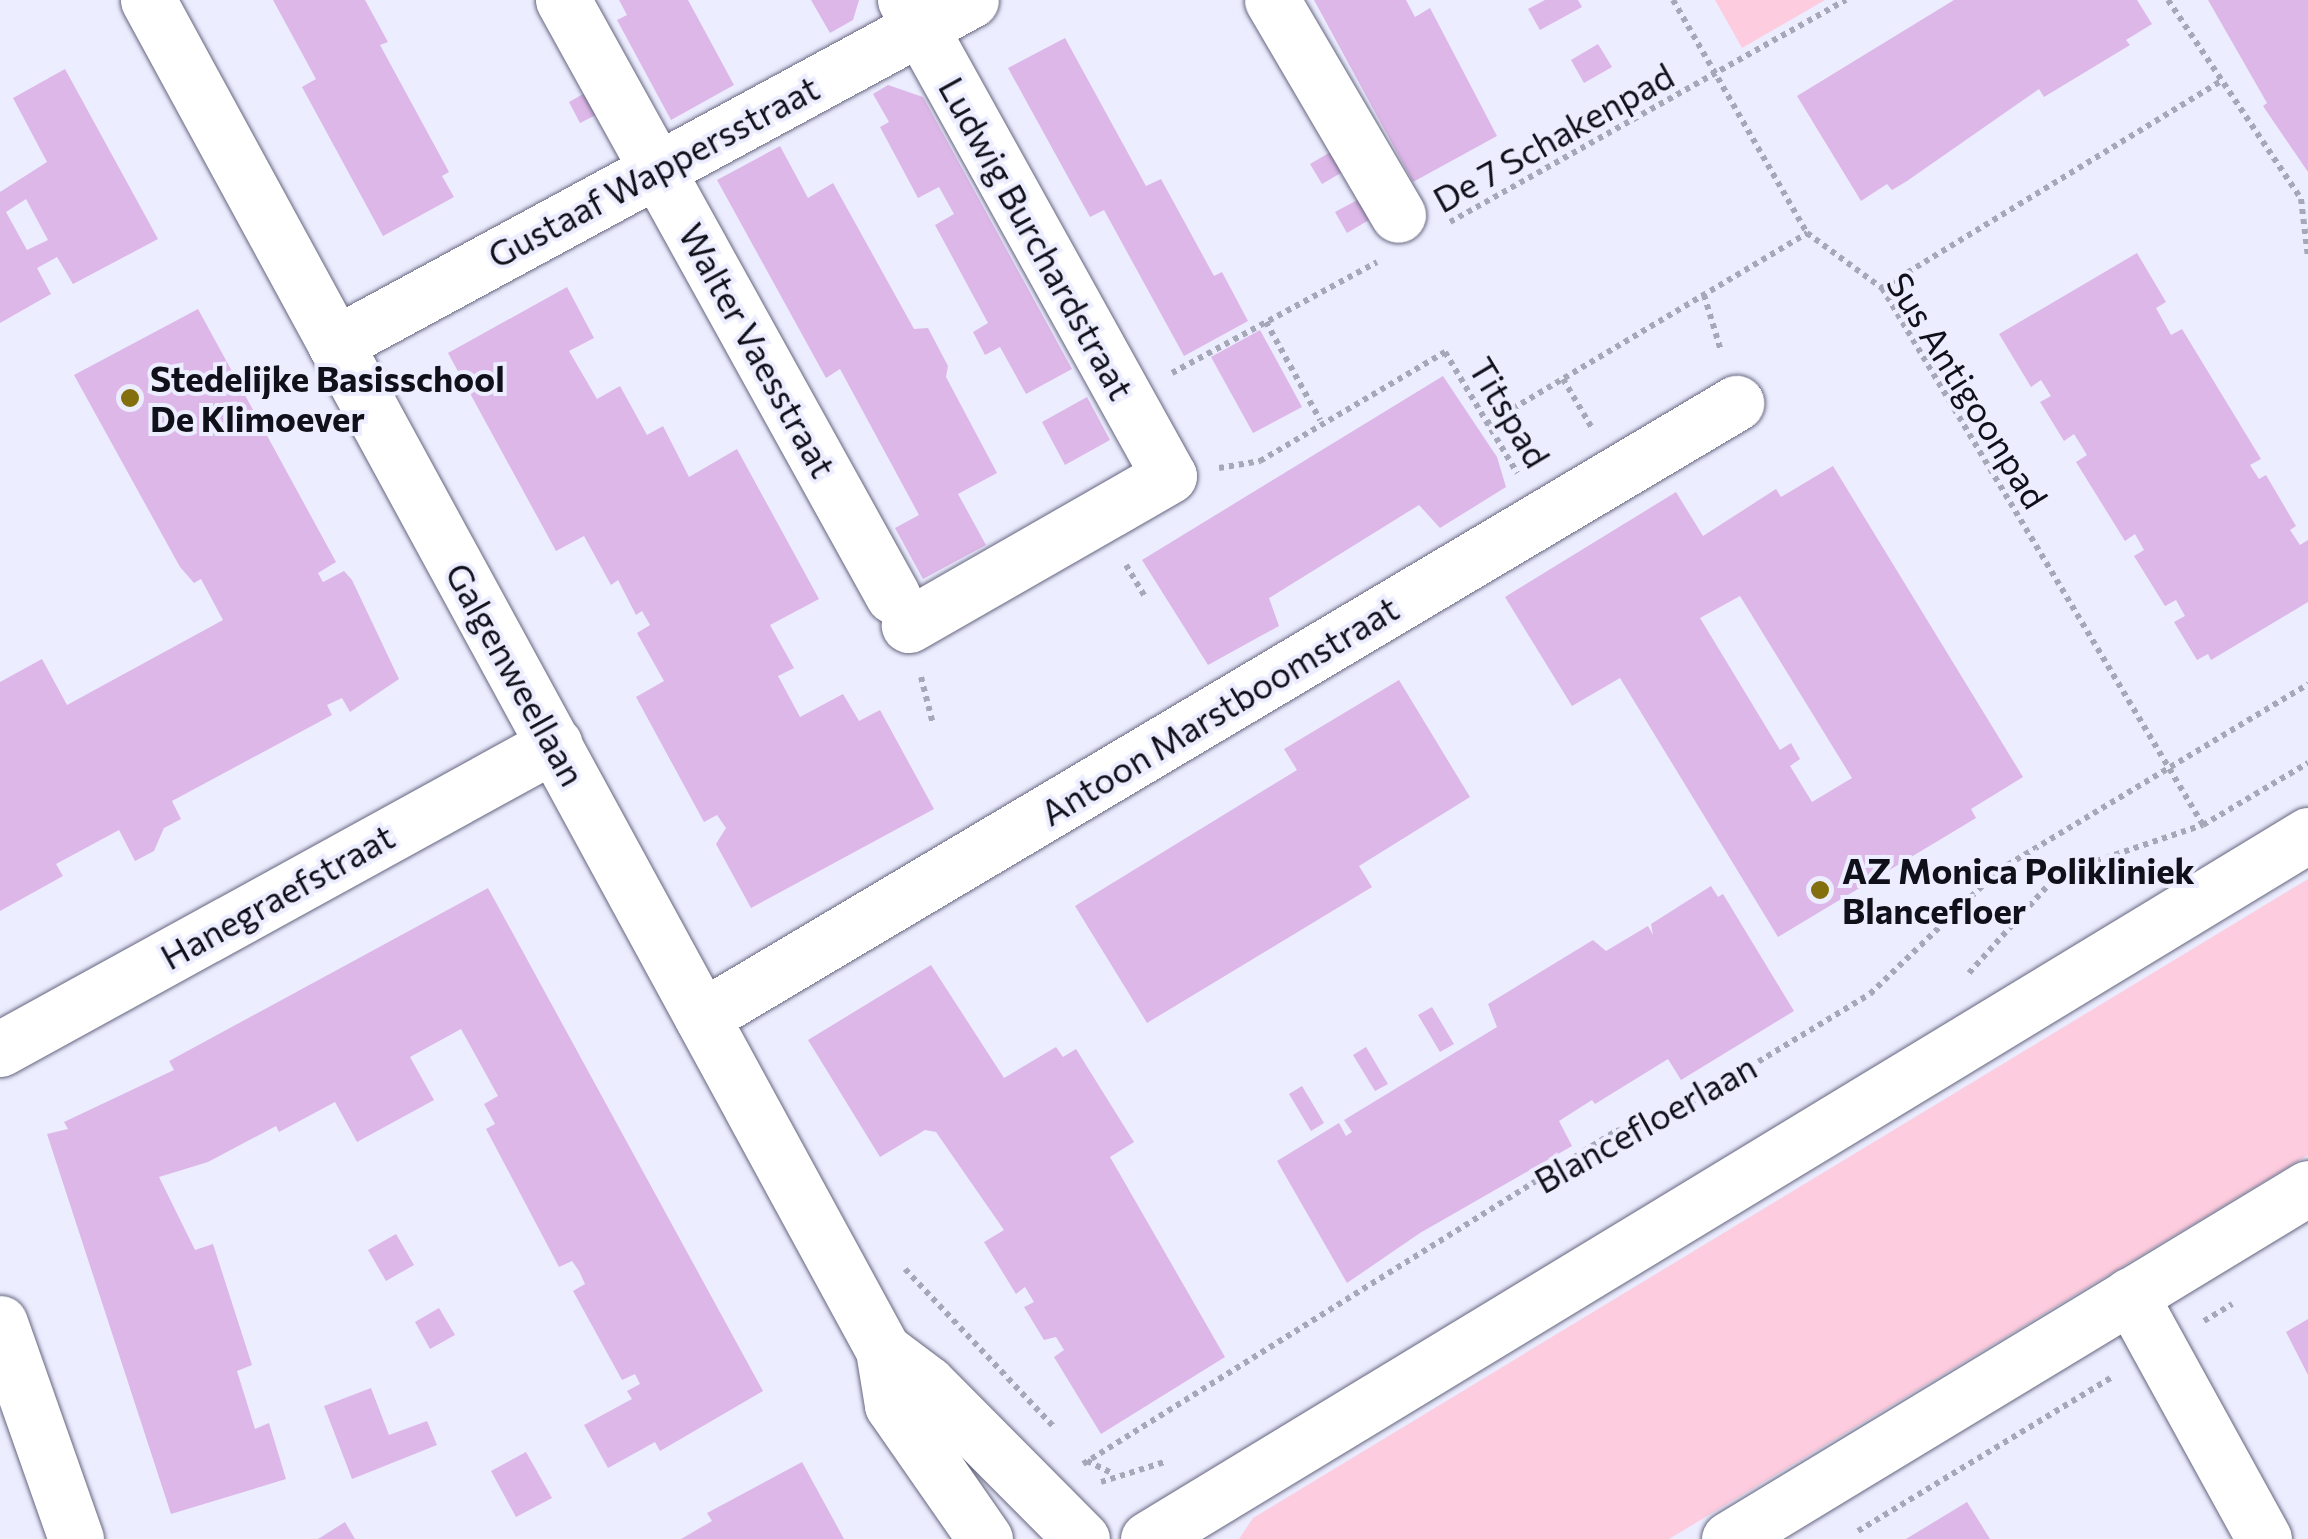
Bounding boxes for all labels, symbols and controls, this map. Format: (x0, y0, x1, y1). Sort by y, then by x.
street label: De 7 Schakenpad (1426, 54, 1680, 220)
street label: Gustaaf Wappersstraat (480, 66, 826, 276)
street label: Ludwig Burchardstraat (931, 69, 1143, 407)
street label: Walter Vaesstraat (671, 216, 845, 484)
street label: Sus Antigoonpad (1879, 264, 2057, 516)
street label: Titspad (1461, 349, 1559, 475)
place label: Stedelijke Basisschool De Klimoever (150, 357, 505, 439)
marker: Stedelijke Basisschool De Klimoever (119, 387, 141, 409)
street label: Galgenweellaan (437, 555, 595, 793)
street label: Antoon Marstboomstraat (1033, 586, 1405, 834)
street label: Hanegraefstraat (153, 815, 401, 977)
place label: AZ Monica Polikliniek Blancefloer (1842, 849, 2195, 931)
marker: AZ Monica Polikliniek Blancefloer (1807, 877, 1833, 903)
street label: Blancefloerlaan (1527, 1045, 1763, 1201)

